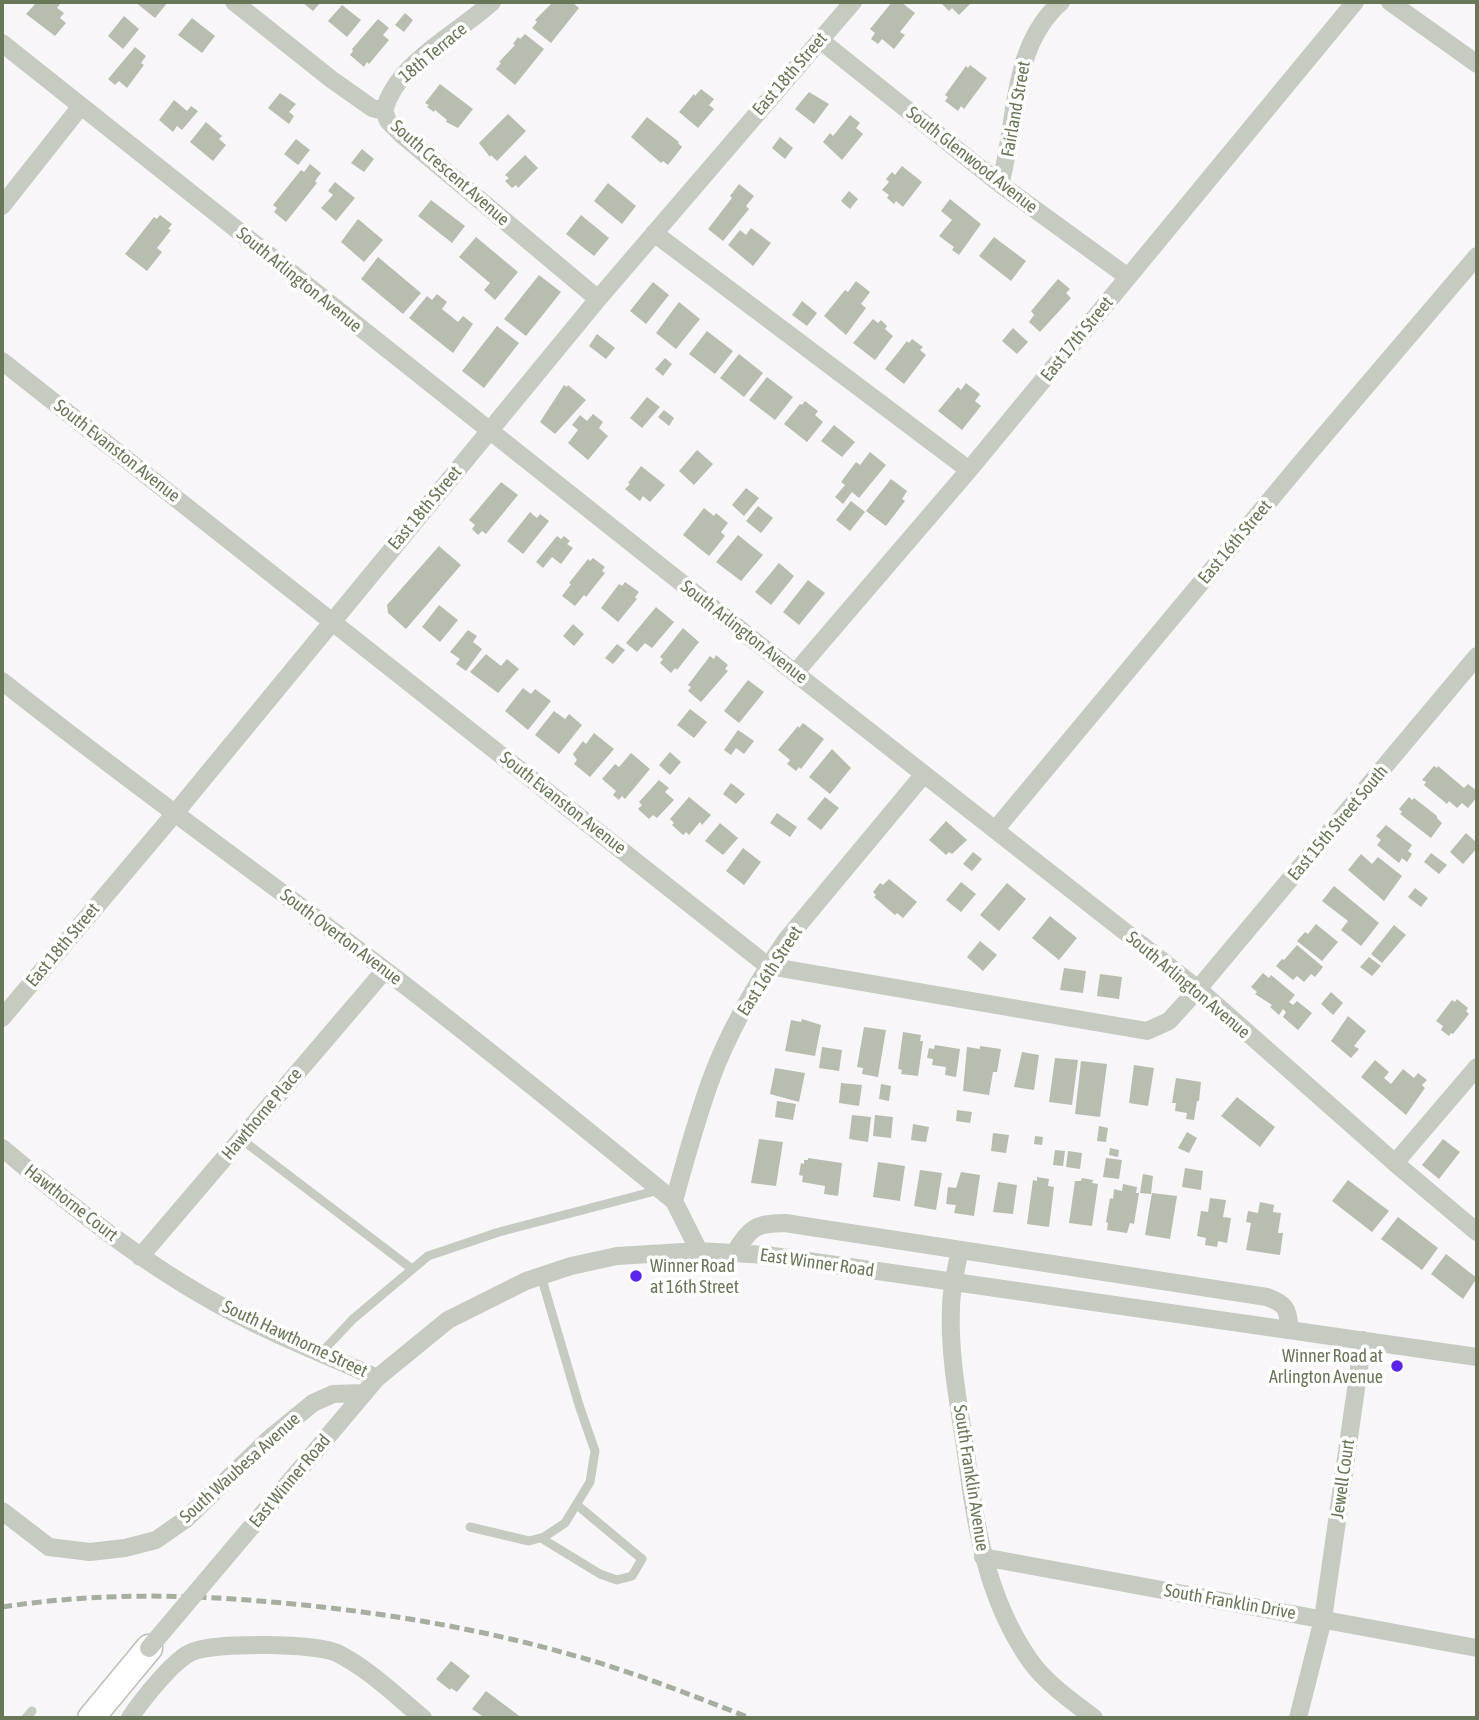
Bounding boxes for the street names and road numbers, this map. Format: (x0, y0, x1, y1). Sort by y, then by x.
street label: 18th Terrace (395, 18, 471, 88)
street label: East 18th Street (748, 28, 832, 120)
street label: Fairland Street (997, 59, 1035, 159)
street label: South Glenwood Avenue (902, 102, 1042, 218)
street label: South Crescent Avenue (386, 116, 514, 230)
street label: South Arlington Avenue (232, 223, 366, 337)
street label: East 17th Street (1036, 292, 1118, 386)
street label: South Evanston Avenue (50, 395, 184, 507)
street label: East 18th Street (384, 462, 466, 554)
street label: East 16th Street (1194, 496, 1276, 588)
street label: South Arlington Avenue (676, 576, 812, 688)
street label: South Evanston Avenue (496, 747, 630, 859)
street label: East 15th Street South (1283, 761, 1393, 885)
street label: South Overton Avenue (276, 884, 406, 990)
street label: East 18th Street (22, 899, 104, 991)
street label: East 16th Street (733, 922, 807, 1020)
street label: South Arlington Avenue (1122, 927, 1254, 1043)
street label: Hawthorne Place (217, 1064, 307, 1164)
street label: Hawthorne Court (20, 1160, 122, 1246)
street label: East Winner Road (759, 1244, 875, 1282)
street label: South Hawthorne Street (219, 1296, 371, 1382)
street label: South Franklin Avenue (949, 1403, 993, 1553)
street label: South Waubesa Avenue (175, 1408, 305, 1528)
street label: East Winner Road (245, 1430, 335, 1532)
street label: Jewell Court (1327, 1438, 1359, 1520)
street label: South Franklin Drive (1163, 1580, 1297, 1624)

